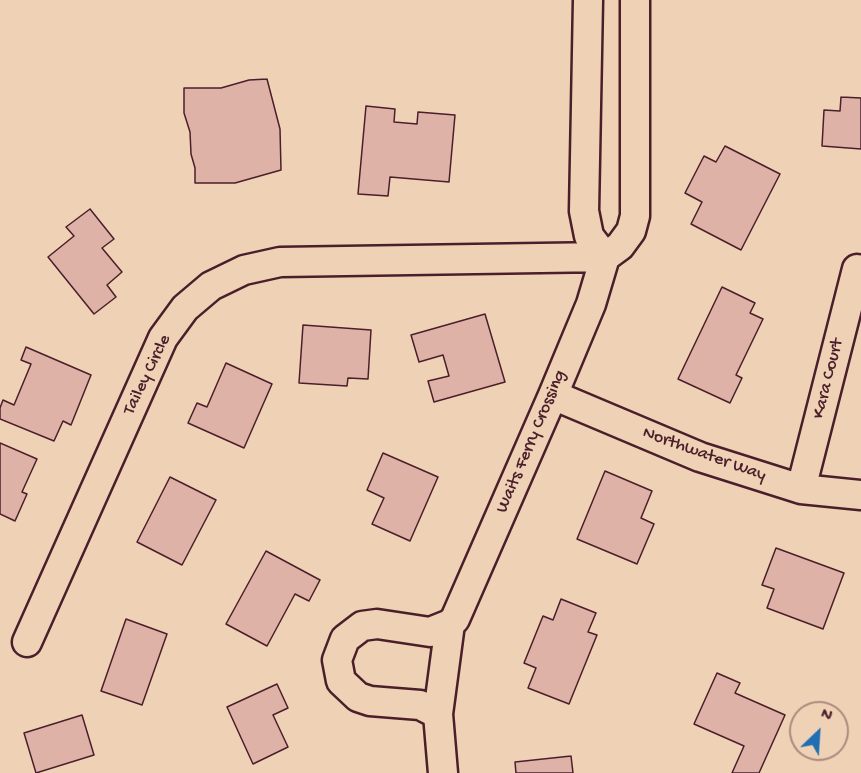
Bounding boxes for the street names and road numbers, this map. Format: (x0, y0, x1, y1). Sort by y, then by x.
street label: Tailey Circle (119, 331, 177, 419)
street label: Kara Court (809, 337, 849, 421)
street label: Waits Ferry Crossing (492, 367, 572, 517)
street label: Northwater Way (639, 423, 769, 487)

